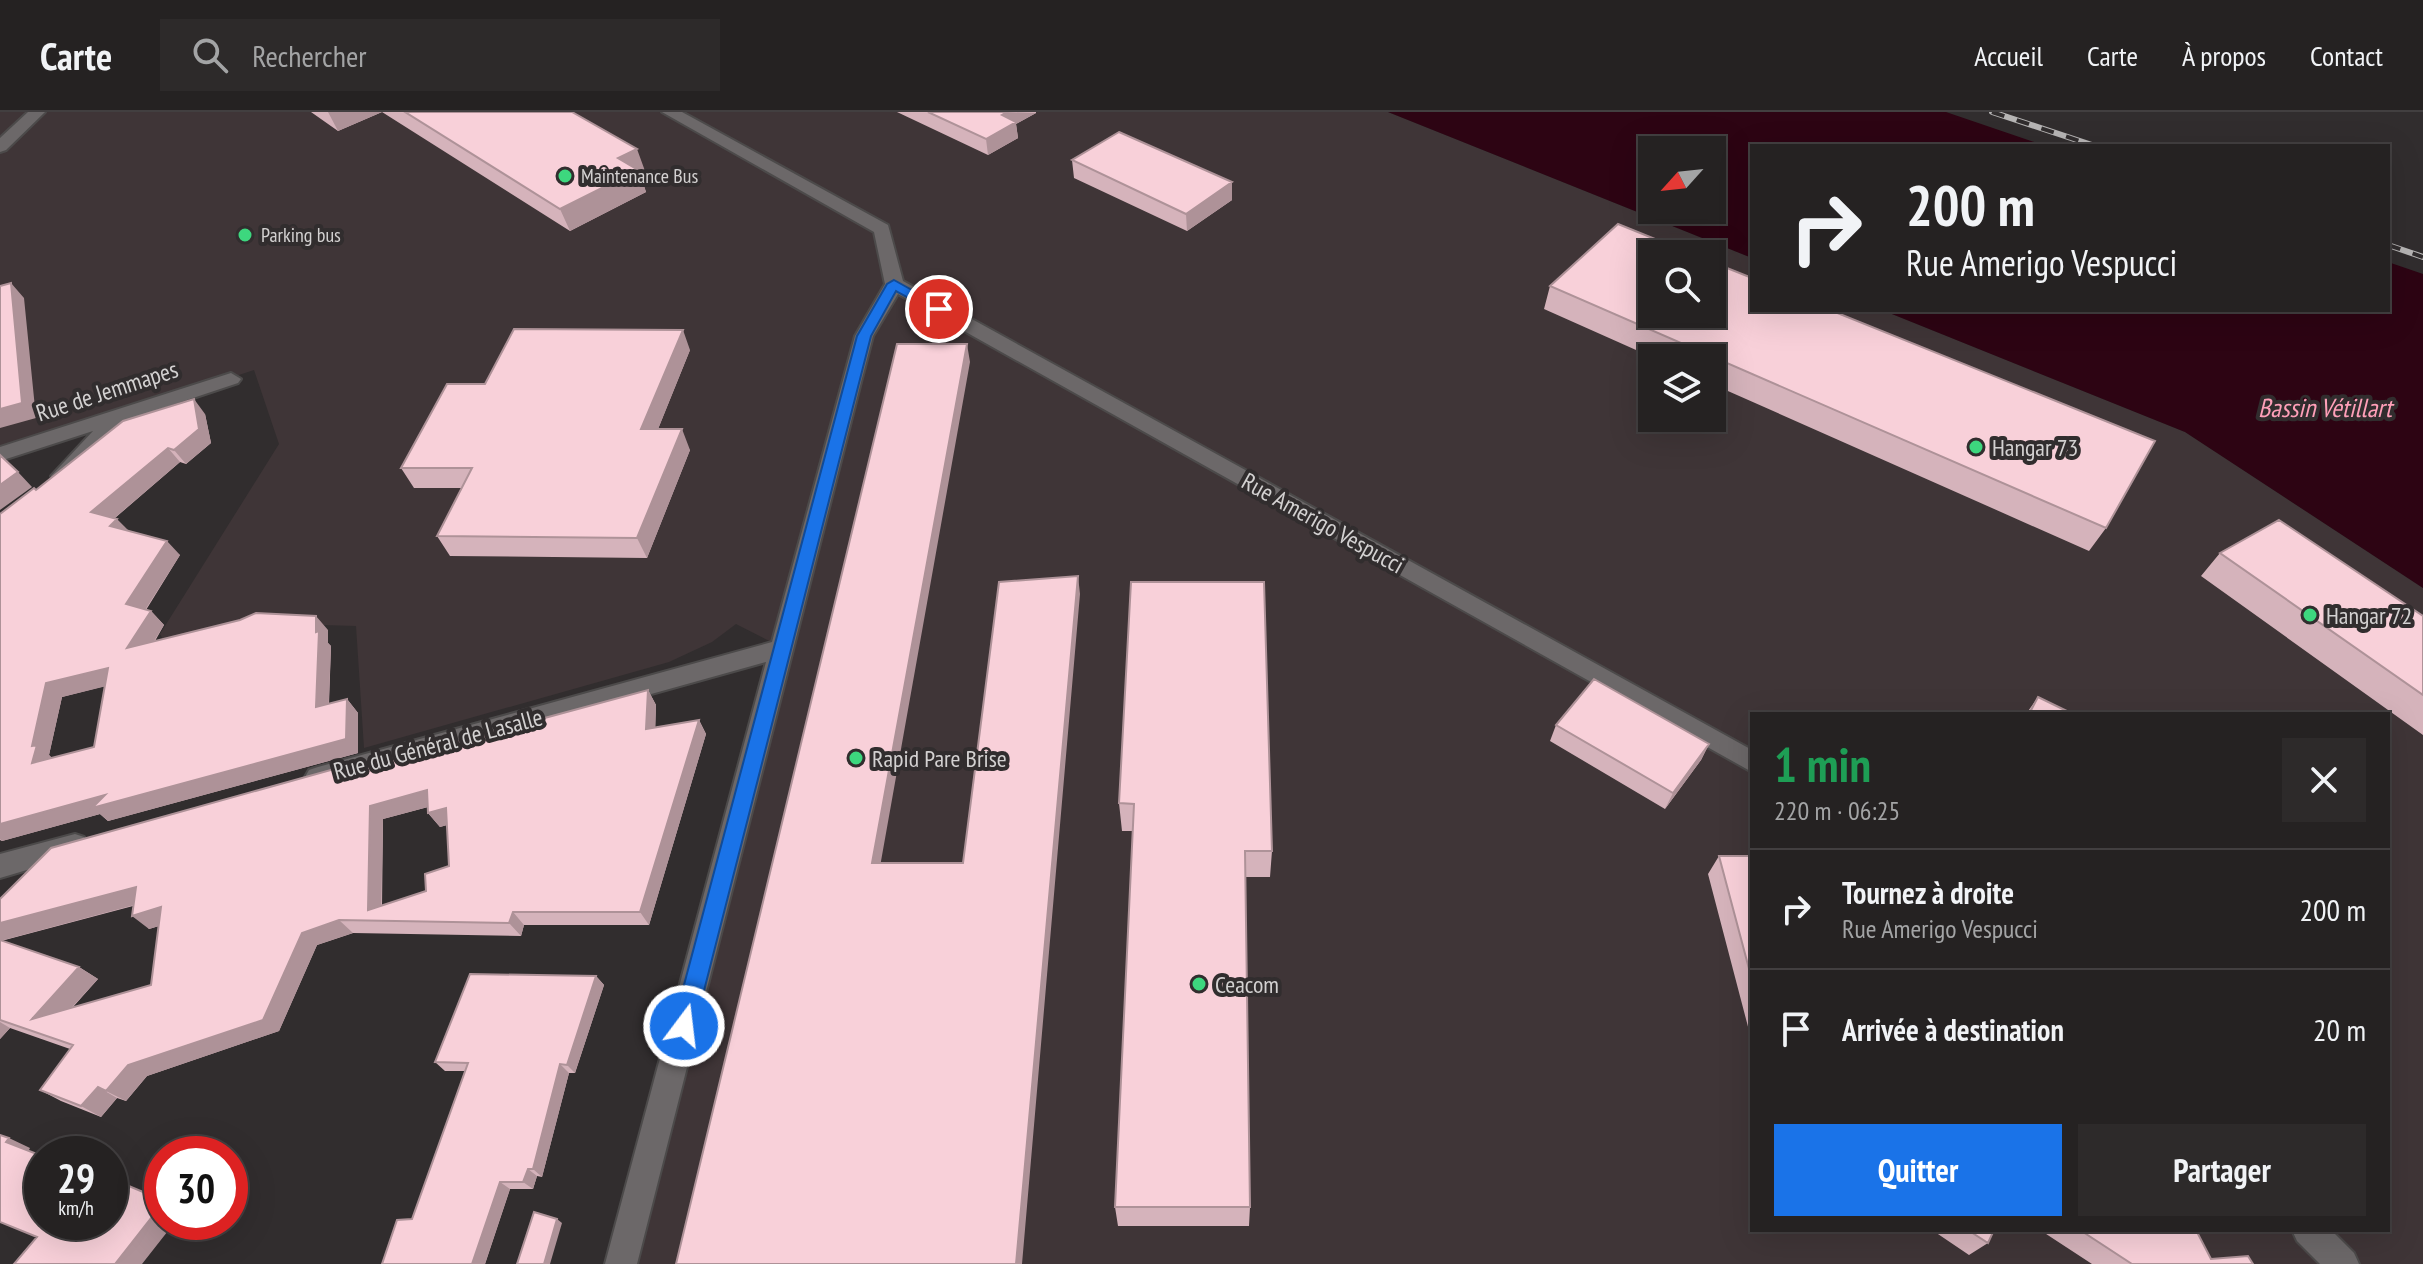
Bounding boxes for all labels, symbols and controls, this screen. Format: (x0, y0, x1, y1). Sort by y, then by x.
search box (160, 19, 720, 91)
text: Carte (40, 31, 112, 80)
icon: search (188, 33, 232, 77)
text: Rechercher (252, 36, 367, 75)
text: Accueil (1974, 37, 2043, 74)
text: Carte (2087, 37, 2138, 74)
text: À propos (2182, 37, 2266, 74)
text: Contact (2310, 37, 2383, 74)
north arrow (1638, 136, 1726, 224)
map controls (1638, 136, 1726, 432)
place label: Maintenance Bus (581, 163, 698, 189)
marker: Maintenance Bus (556, 167, 574, 185)
text: 200 m (1906, 169, 2035, 241)
icon: right (1774, 176, 1878, 280)
place label: Parking bus (261, 222, 341, 248)
marker: Parking bus (236, 226, 254, 244)
text: Rue Amerigo Vespucci (1906, 239, 2177, 286)
button: search (1638, 240, 1726, 328)
pin (905, 275, 973, 343)
icon: arrive (917, 287, 961, 331)
button: layers (1638, 344, 1726, 432)
street label: Rue de Jemmapes (32, 353, 182, 429)
water label: Bassin Vétillart (2258, 391, 2395, 424)
place label: Hangar 73 (1992, 432, 2078, 463)
marker: Hangar 73 (1967, 438, 1985, 456)
street label: Rue Amerigo Vespucci (1236, 466, 1410, 580)
place label: Hangar 72 (2326, 600, 2412, 631)
marker: Hangar 72 (2301, 606, 2319, 624)
street label: Rue du Général de Lasalle (330, 701, 546, 787)
text: 1 min (1774, 733, 1871, 795)
button: close (2282, 738, 2366, 822)
place label: Rapid Pare Brise (872, 743, 1007, 774)
marker: Rapid Pare Brise (847, 749, 865, 767)
text: 220 m · 06:25 (1774, 794, 1900, 827)
text: Tournez à droite (1842, 873, 2014, 912)
icon: right (1774, 887, 1818, 931)
text: 200 m (2300, 890, 2366, 929)
text: Rue Amerigo Vespucci (1842, 912, 2038, 945)
place label: Ceacom (1215, 969, 1279, 1000)
marker: Ceacom (1190, 975, 1208, 993)
position arrow (642, 984, 726, 1068)
icon: arrive (1774, 1007, 1818, 1051)
text: Arrivée à destination (1842, 1010, 2064, 1049)
text: 20 m (2313, 1010, 2366, 1049)
button: Quitter (1774, 1124, 2062, 1216)
button: Partager (2078, 1124, 2366, 1216)
speed limit sign: 30 (144, 1136, 248, 1240)
text: 29 (57, 1152, 95, 1204)
text: km/h (58, 1195, 94, 1221)

